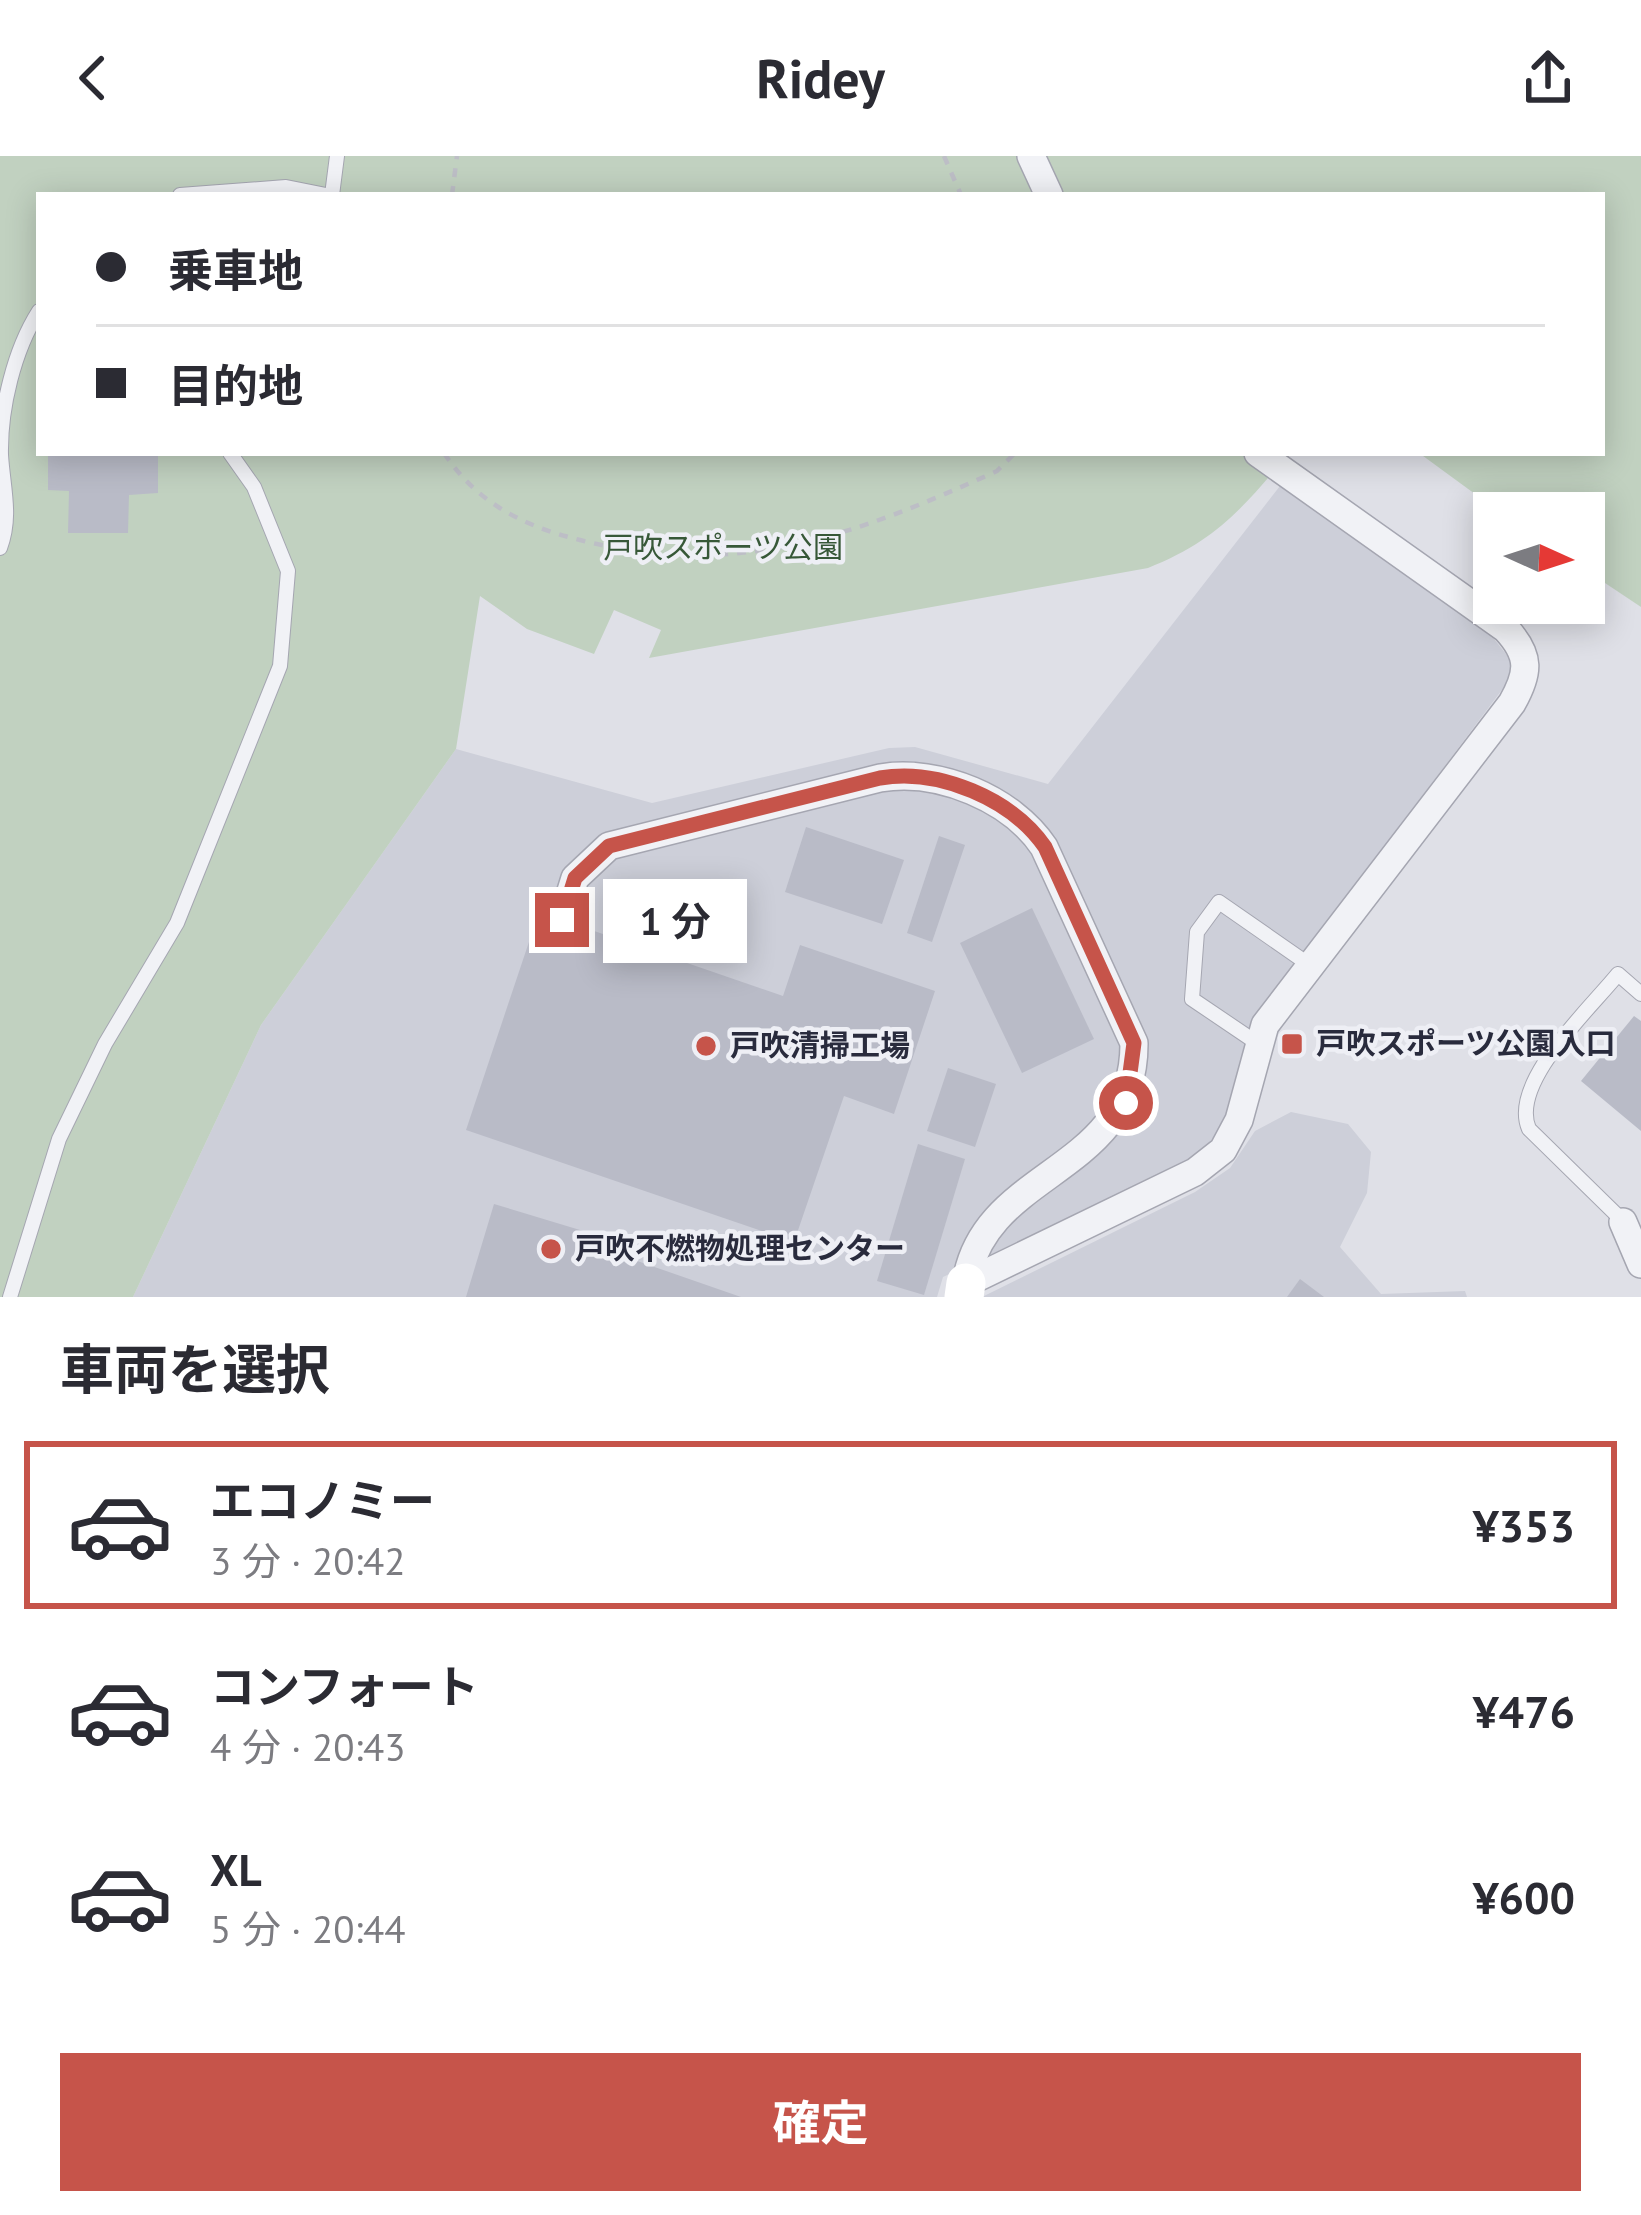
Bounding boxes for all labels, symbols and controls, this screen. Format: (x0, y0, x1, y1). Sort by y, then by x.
text: Ridey (756, 43, 885, 113)
icon: back (60, 45, 126, 111)
icon: share (1515, 45, 1581, 111)
text: 乗車地 (168, 241, 303, 299)
text: 目的地 (168, 356, 303, 414)
north arrow (1473, 492, 1605, 624)
map controls (1473, 492, 1605, 624)
park label: 戸吹スポーツ公園 (603, 527, 843, 566)
callout: 1 分 (604, 878, 748, 962)
route end (535, 893, 589, 947)
text: 1 分 (640, 895, 710, 946)
place label: 戸吹スポーツ公園入口 (1316, 1023, 1615, 1062)
place label: 戸吹清掃工場 (730, 1025, 910, 1064)
marker: 戸吹スポーツ公園入口 (1279, 1031, 1305, 1057)
marker: 戸吹清掃工場 (693, 1033, 719, 1059)
route start (1099, 1076, 1153, 1130)
place label: 戸吹不燃物処理センター (575, 1228, 905, 1267)
marker: 戸吹不燃物処理センター (538, 1236, 564, 1262)
text: 車両を選択 (60, 1334, 330, 1404)
icon: car (66, 1471, 174, 1579)
text: エコノミー (210, 1471, 435, 1529)
text: ¥353 (1473, 1496, 1575, 1554)
text: 3 分 · 20:42 (210, 1535, 405, 1586)
icon: car (66, 1657, 174, 1765)
text: コンフォート (210, 1657, 479, 1715)
text: ¥476 (1473, 1682, 1575, 1740)
text: 4 分 · 20:43 (210, 1721, 405, 1772)
text: XL (210, 1840, 262, 1898)
icon: car (66, 1843, 174, 1951)
text: ¥600 (1473, 1868, 1575, 1926)
text: 5 分 · 20:44 (210, 1903, 405, 1954)
button: 確定 (60, 2053, 1581, 2191)

